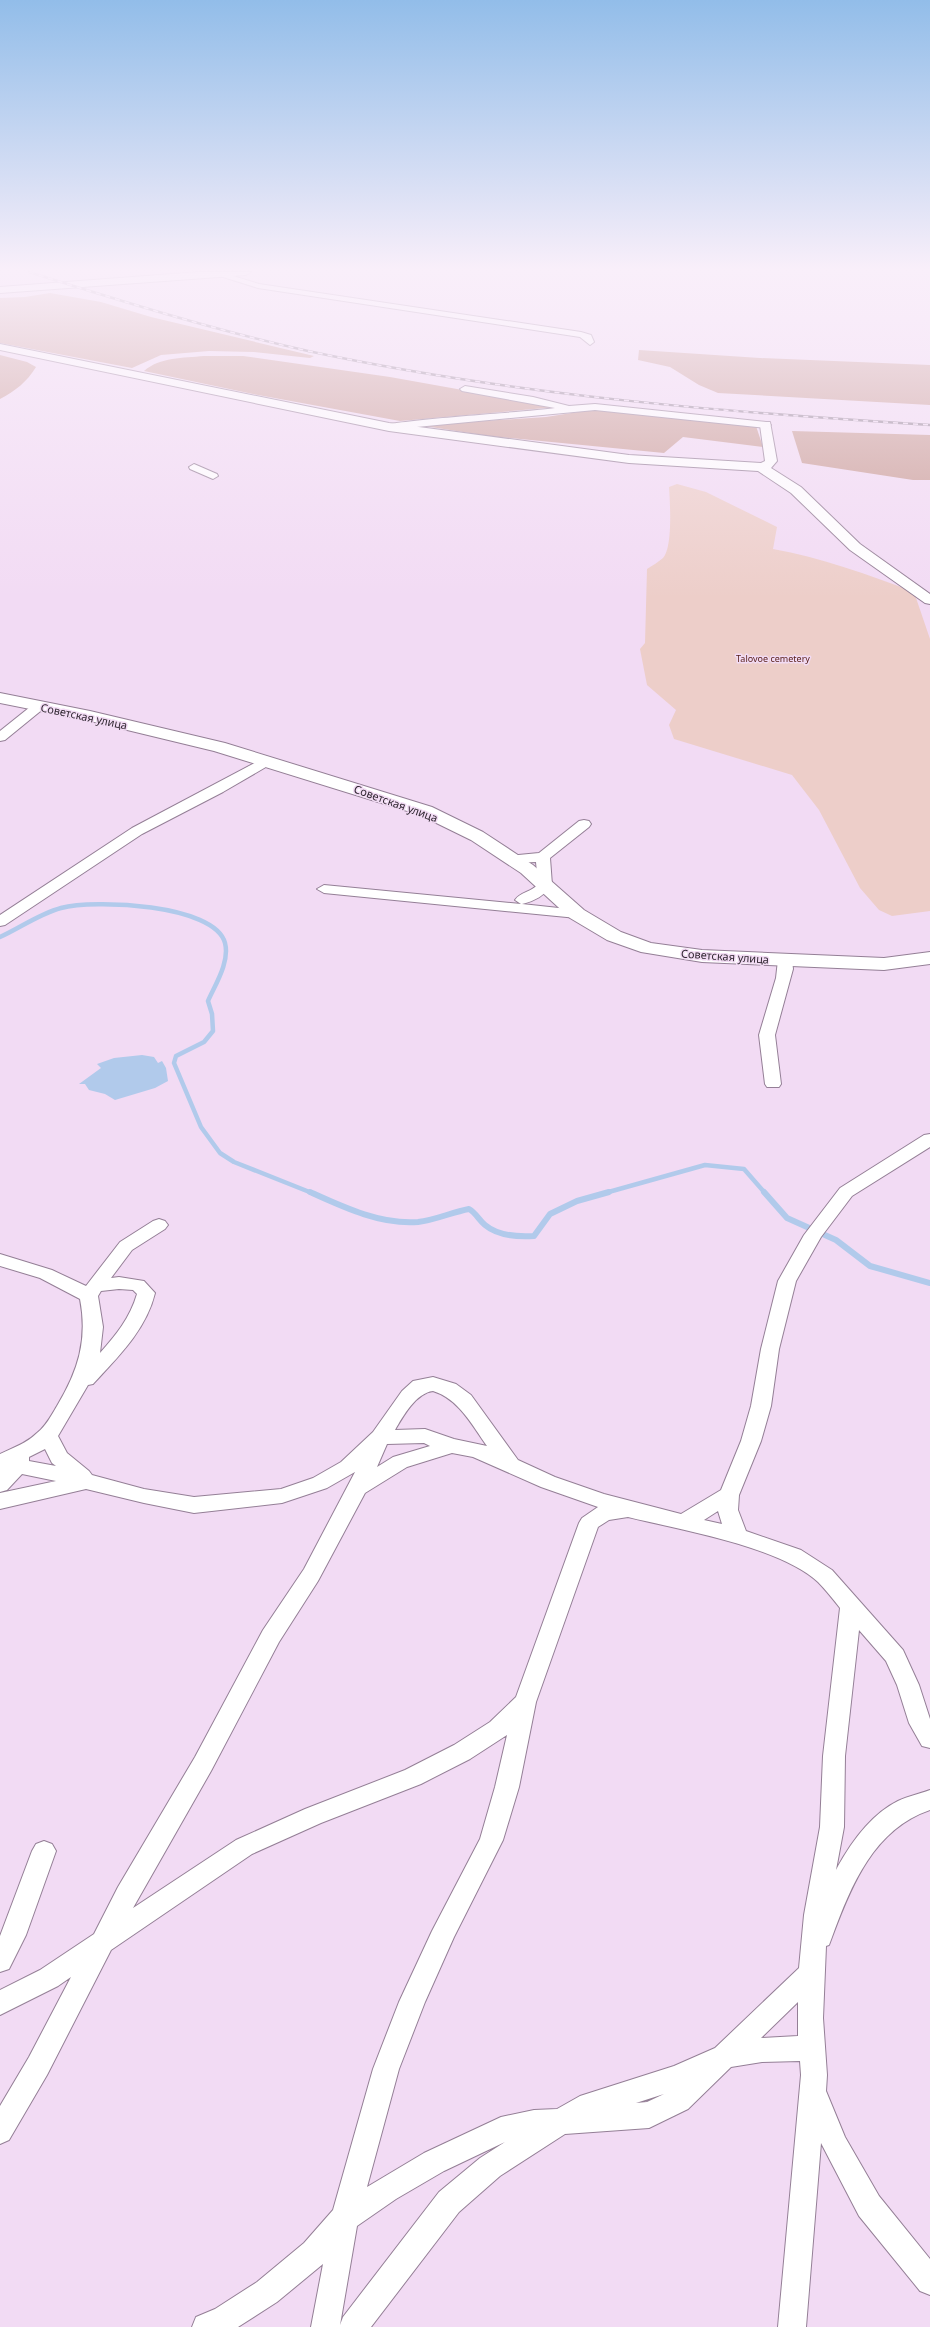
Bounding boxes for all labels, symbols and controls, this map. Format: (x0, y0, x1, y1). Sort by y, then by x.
park label: Talovoe cemetery (736, 652, 810, 665)
street label: Советская улица (39, 699, 129, 733)
street label: Советская улица (352, 781, 440, 825)
street label: Советская улица (680, 945, 770, 967)

